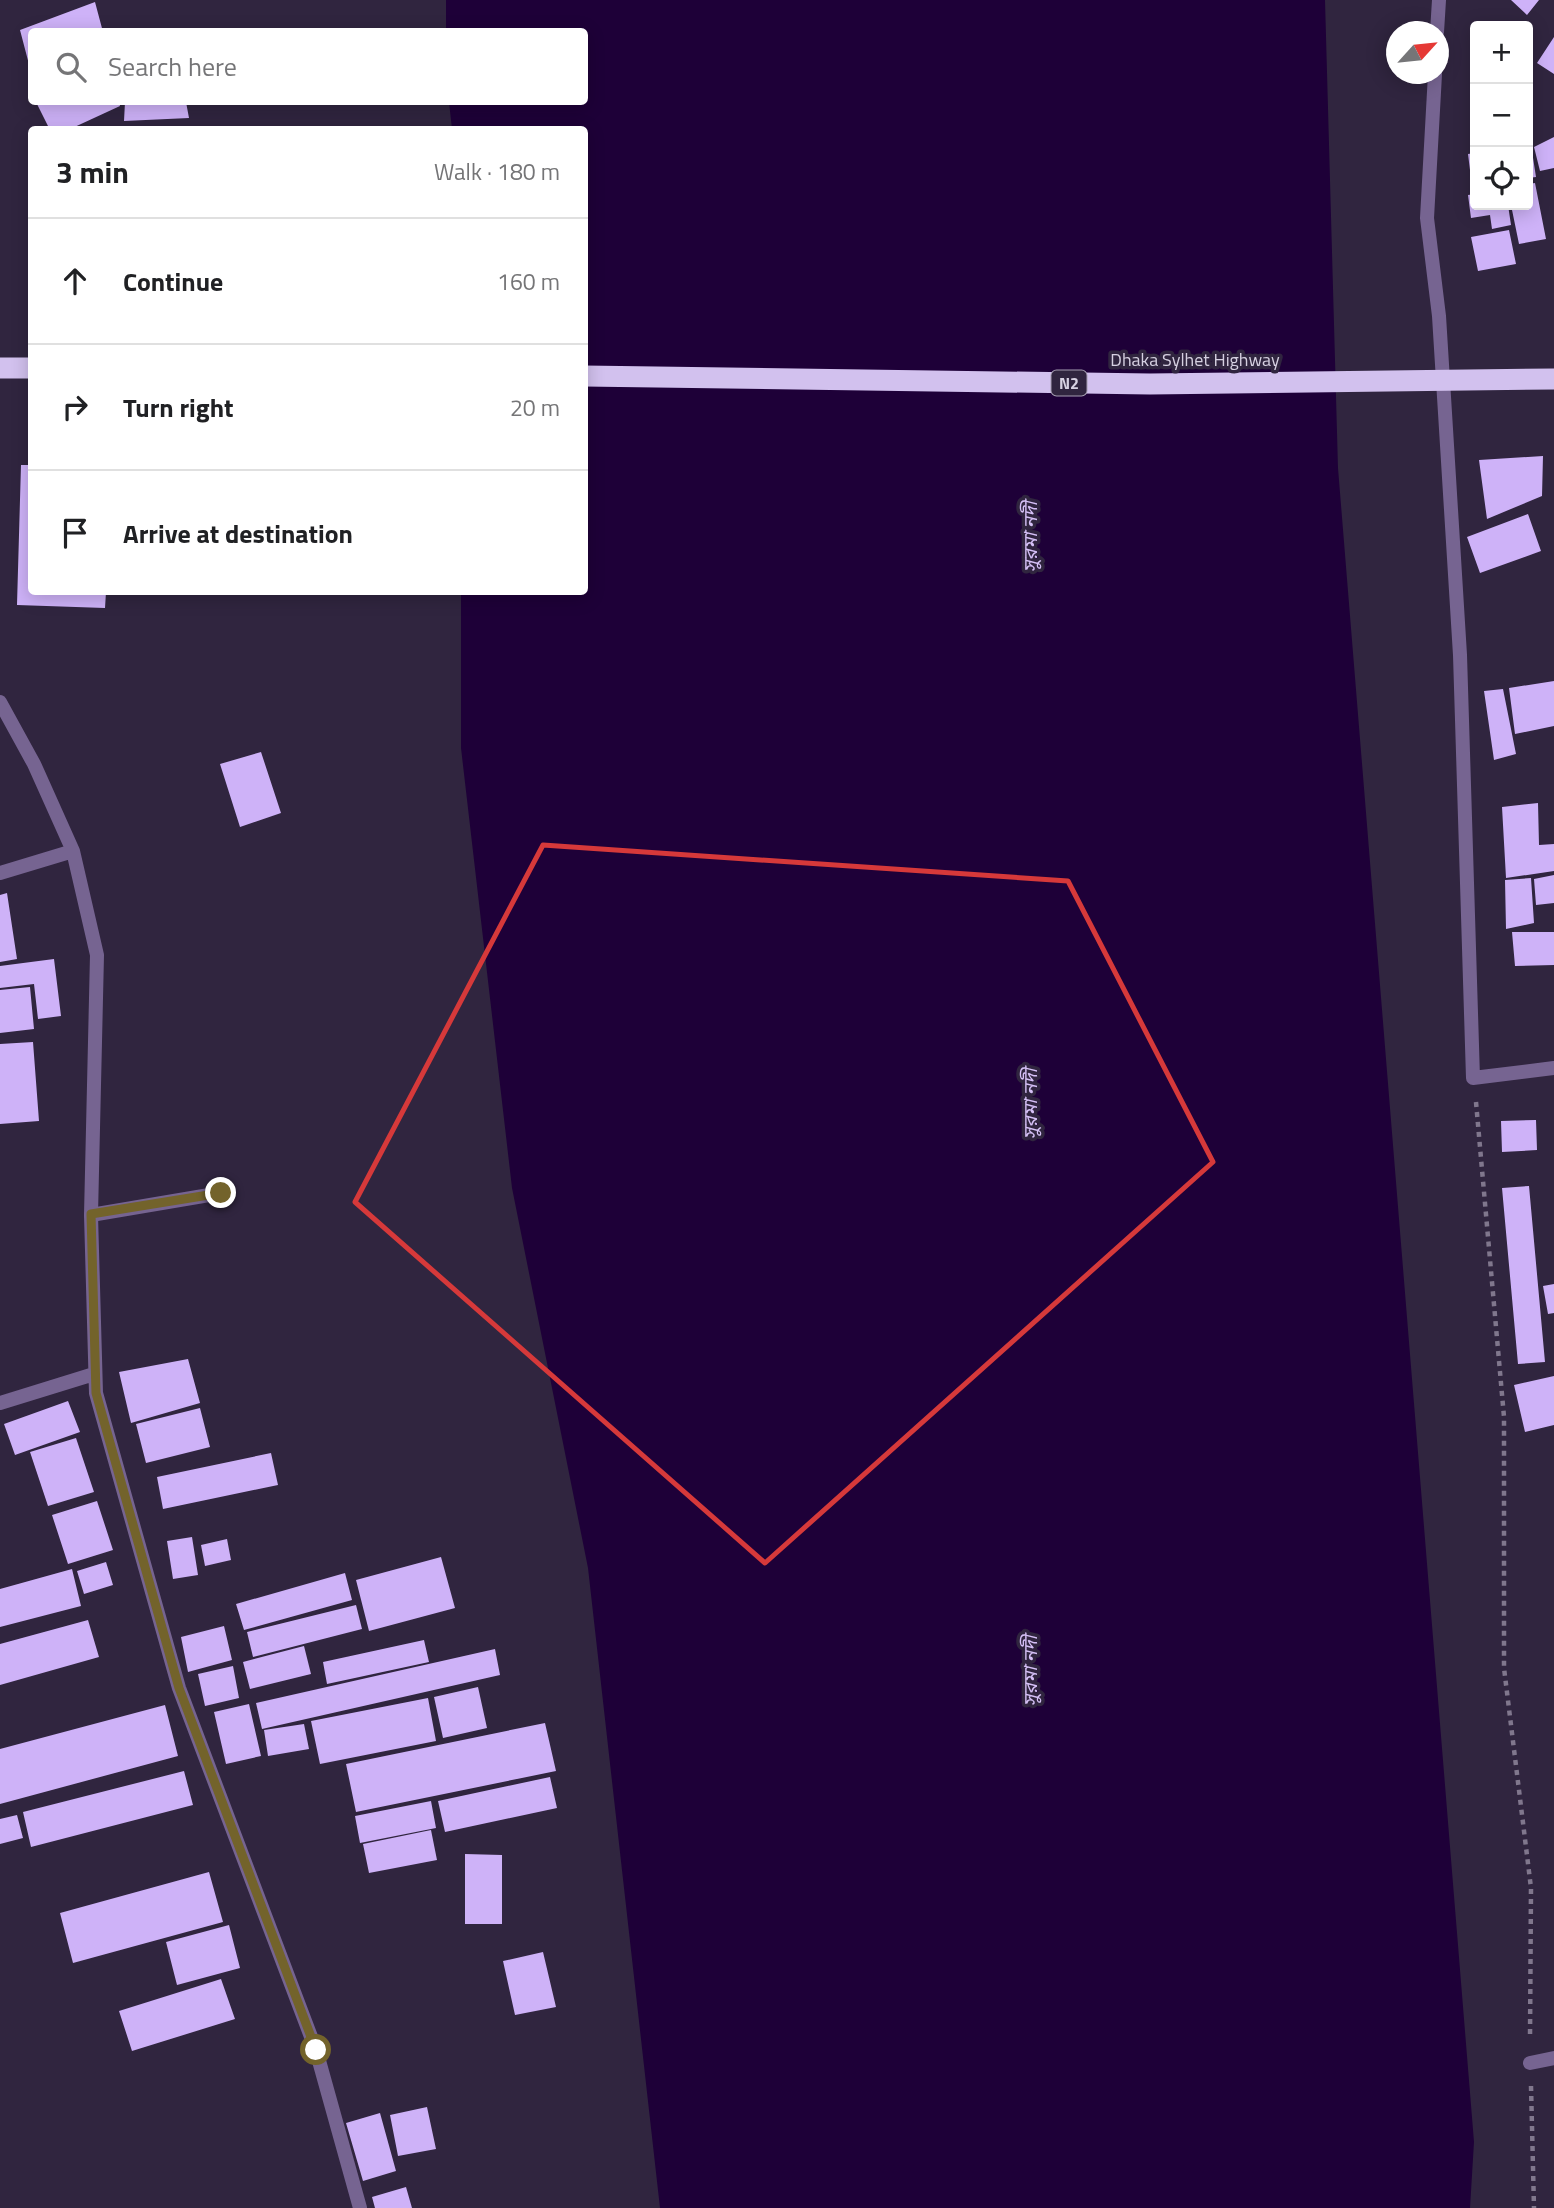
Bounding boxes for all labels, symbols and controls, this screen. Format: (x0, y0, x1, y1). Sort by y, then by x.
north arrow (1386, 21, 1449, 84)
map controls (1470, 21, 1533, 210)
button: + (1470, 21, 1533, 84)
search box (28, 28, 588, 105)
text: Search here (108, 47, 237, 86)
icon: search (52, 48, 90, 86)
button: − (1470, 84, 1533, 147)
button: locate (1470, 147, 1533, 210)
text: 3 min (56, 149, 129, 195)
text: Walk · 180 m (434, 154, 560, 189)
icon: ahead (56, 262, 94, 300)
text: Continue (123, 262, 223, 301)
text: 160 m (497, 264, 560, 299)
street label: Dhaka Sylhet Highway (1110, 346, 1280, 373)
road number: N2 (1052, 370, 1086, 396)
icon: right (56, 388, 94, 426)
text: Turn right (123, 388, 234, 427)
text: 20 m (510, 390, 560, 425)
water label: সুরমা নদী (1015, 498, 1044, 573)
icon: arrive (56, 514, 94, 552)
text: Arrive at destination (123, 514, 353, 553)
water label: সুরমা নদী (1015, 1065, 1044, 1140)
route end (205, 1177, 236, 1208)
water label: সুরমা নদী (1015, 1632, 1044, 1707)
route start (300, 2034, 331, 2065)

